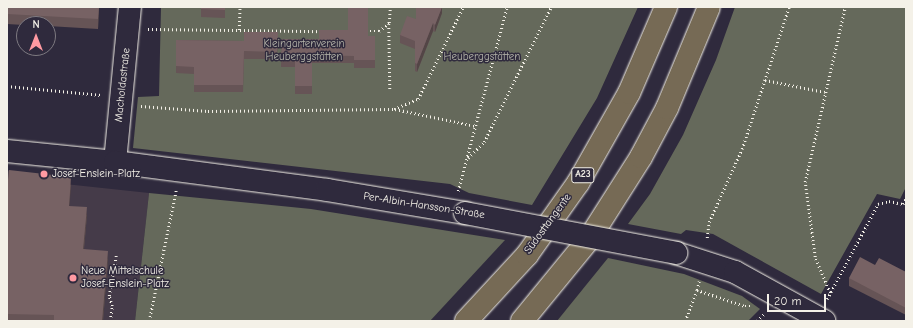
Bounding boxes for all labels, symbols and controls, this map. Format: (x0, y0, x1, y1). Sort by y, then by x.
north arrow (16, 16, 56, 56)
text: N (32, 18, 40, 31)
park label: Kleingartenverein Heuberggstätten (263, 38, 345, 64)
street label: Macholdastraße (113, 47, 133, 123)
park label: Heuberggstätten (444, 50, 520, 64)
place label: Josef-Enslein-Platz (52, 167, 140, 181)
road number: A23 (571, 167, 595, 183)
marker: Josef-Enslein-Platz (39, 169, 49, 179)
street label: Per-Albin-Hansson-Straße (362, 190, 486, 222)
street label: Südosttangente (522, 191, 574, 257)
place label: Neue Mittelschule Josef-Enslein-Platz (81, 265, 169, 291)
marker: Neue Mittelschule Josef-Enslein-Platz (68, 273, 78, 283)
scale bar (769, 286, 828, 312)
text: 20 m (774, 294, 802, 308)

